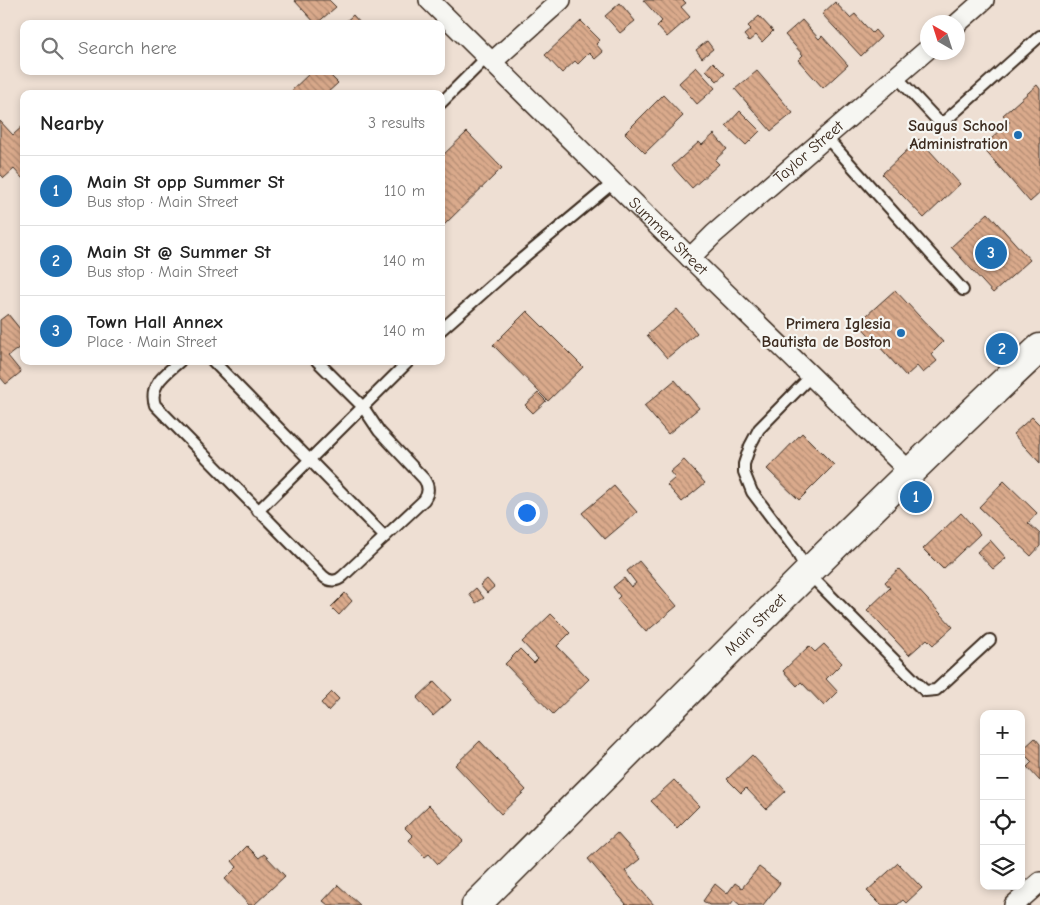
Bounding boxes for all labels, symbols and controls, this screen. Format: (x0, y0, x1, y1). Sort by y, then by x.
north arrow (920, 15, 965, 60)
search box (20, 20, 445, 75)
icon: search (38, 34, 66, 62)
text: Search here (78, 37, 177, 59)
text: Nearby (40, 111, 104, 135)
text: 3 results (368, 114, 425, 132)
street label: Taylor Street (770, 117, 847, 187)
place label: Saugus School Administration (908, 117, 1008, 153)
marker: Saugus School Administration (1012, 129, 1024, 141)
text: Main St opp Summer St (87, 171, 284, 193)
text: 1 (53, 182, 59, 200)
text: 110 m (384, 182, 425, 200)
text: Bus stop · Main Street (87, 193, 238, 211)
street label: Summer Street (625, 193, 711, 279)
pin: 3 (975, 234, 1007, 272)
text: Main St @ Summer St (87, 241, 271, 263)
text: 2 (52, 252, 60, 270)
text: 140 m (383, 252, 425, 270)
text: Bus stop · Main Street (87, 263, 238, 281)
text: Town Hall Annex (87, 311, 223, 333)
place label: Primera Iglesia Bautista de Boston (762, 315, 891, 351)
text: 3 (52, 322, 60, 340)
text: 140 m (383, 322, 425, 340)
marker: Primera Iglesia Bautista de Boston (895, 327, 907, 339)
pin: 2 (986, 330, 1018, 368)
text: Place · Main Street (87, 333, 217, 351)
pin: 1 (900, 478, 932, 516)
your location (514, 500, 540, 526)
street label: Main Street (721, 590, 790, 659)
map controls (980, 710, 1025, 890)
button: + (980, 710, 1025, 755)
button: − (980, 755, 1025, 800)
button: locate (980, 800, 1025, 845)
button: layers (980, 845, 1025, 890)

